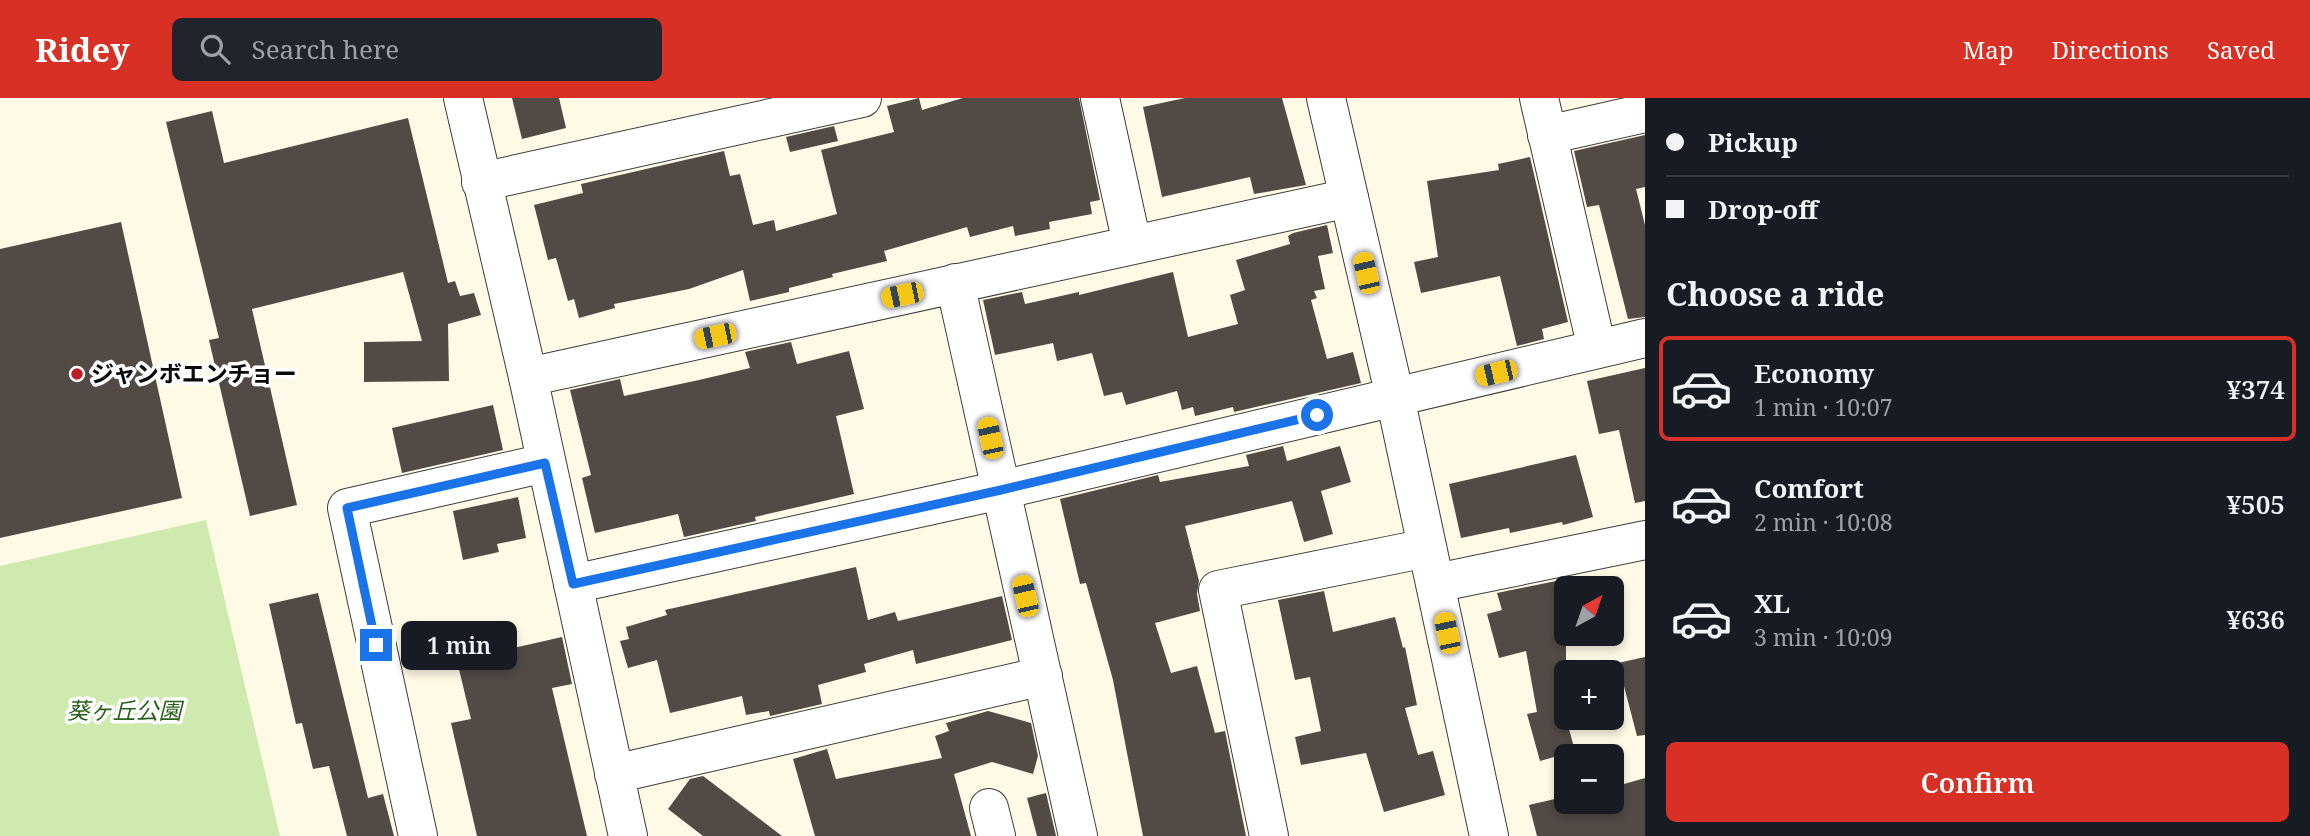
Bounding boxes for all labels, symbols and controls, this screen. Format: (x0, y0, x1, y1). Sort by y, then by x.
search box (172, 18, 662, 81)
text: Ridey (35, 27, 130, 72)
icon: search (196, 30, 234, 68)
text: Search here (252, 31, 399, 67)
text: Map (1963, 33, 2014, 66)
text: Directions (2052, 33, 2169, 66)
text: Saved (2207, 33, 2275, 66)
text: Pickup (1708, 124, 1798, 160)
text: Drop-off (1708, 191, 1818, 227)
car (1352, 250, 1381, 296)
text: Choose a ride (1666, 272, 1885, 315)
car (880, 280, 925, 310)
car (693, 321, 738, 351)
text: Economy (1754, 355, 1874, 391)
place label: ジャンボエンチョー (91, 357, 297, 389)
icon: car (1670, 357, 1733, 420)
car (1474, 358, 1519, 388)
marker: ジャンボエンチョー (69, 366, 85, 382)
text: ¥374 (2226, 371, 2285, 407)
text: 1 min · 10:07 (1754, 391, 1892, 423)
route start (1301, 399, 1333, 431)
car (976, 415, 1005, 461)
text: Comfort (1754, 470, 1864, 506)
icon: car (1670, 472, 1733, 535)
text: ¥505 (2226, 486, 2285, 522)
text: 2 min · 10:08 (1754, 506, 1892, 538)
car (1011, 573, 1040, 619)
north arrow (1554, 576, 1624, 646)
map controls (1554, 576, 1624, 814)
text: XL (1754, 585, 1790, 621)
icon: car (1670, 587, 1733, 650)
text: ¥636 (2226, 601, 2285, 637)
car (1433, 610, 1462, 656)
callout: 1 min (400, 620, 516, 670)
text: 3 min · 10:09 (1754, 621, 1892, 653)
route end (360, 629, 392, 661)
text: 1 min (427, 629, 491, 661)
button: + (1554, 660, 1624, 730)
park label: 葵ヶ丘公園 (67, 694, 185, 726)
button: Confirm (1666, 742, 2289, 822)
button: − (1554, 744, 1624, 814)

